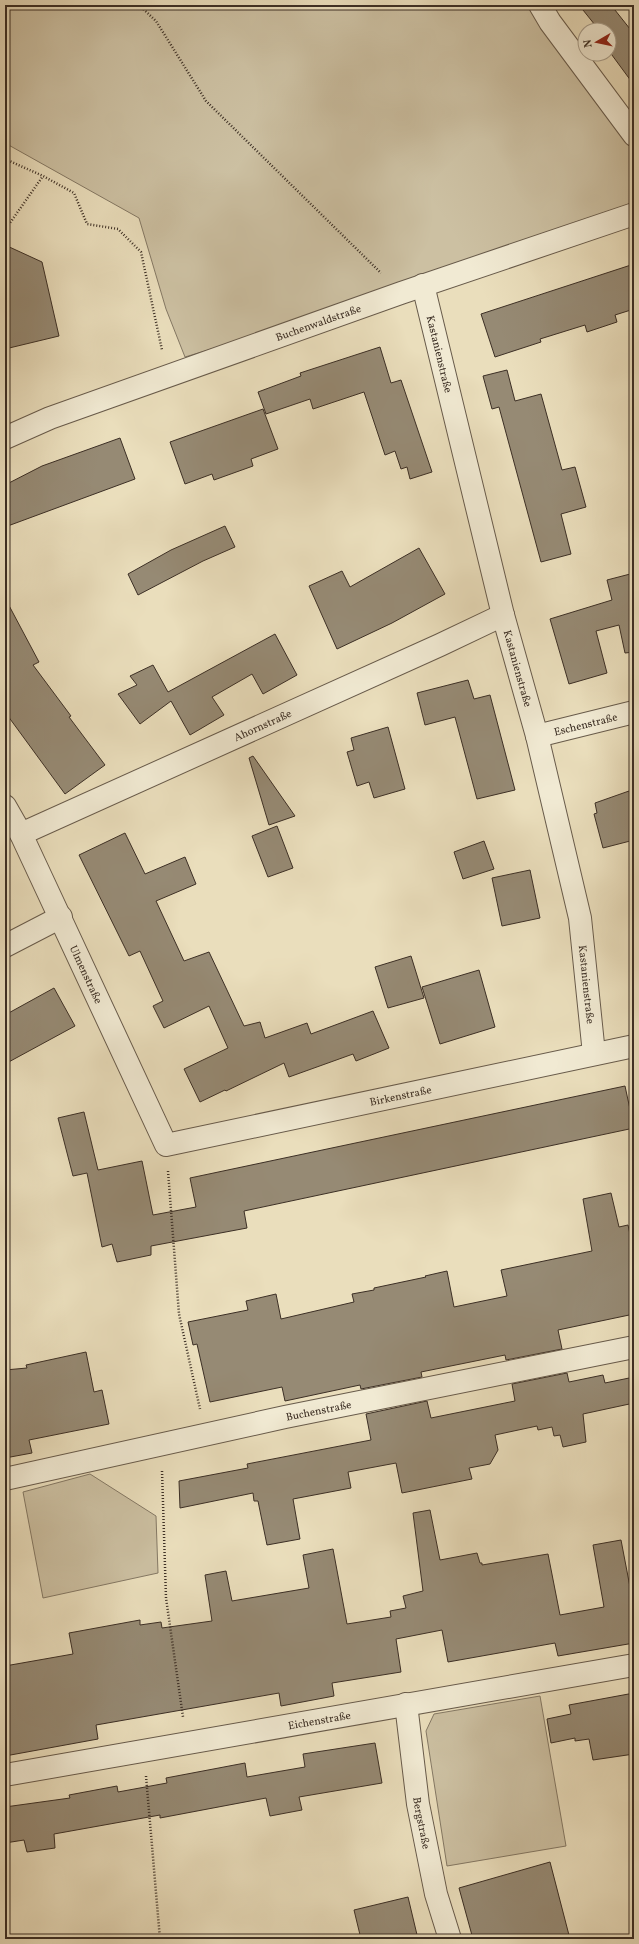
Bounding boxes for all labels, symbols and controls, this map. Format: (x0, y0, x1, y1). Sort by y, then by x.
north arrow (577, 22, 617, 62)
text: N (581, 38, 597, 48)
street label: Buchenwaldstraße (274, 302, 364, 346)
street label: Kastanienstraße (422, 314, 455, 395)
street label: Kastanienstraße (499, 629, 534, 709)
street label: Ahornstraße (232, 707, 294, 746)
street label: Eschenstraße (553, 710, 619, 741)
street label: Ulmenstraße (65, 943, 105, 1007)
street label: Kastanienstraße (574, 944, 597, 1025)
street label: Birkenstraße (368, 1083, 433, 1111)
street label: Buchenstraße (285, 1398, 353, 1426)
street label: Eichenstraße (287, 1709, 352, 1734)
street label: Bergstraße (408, 1796, 433, 1851)

